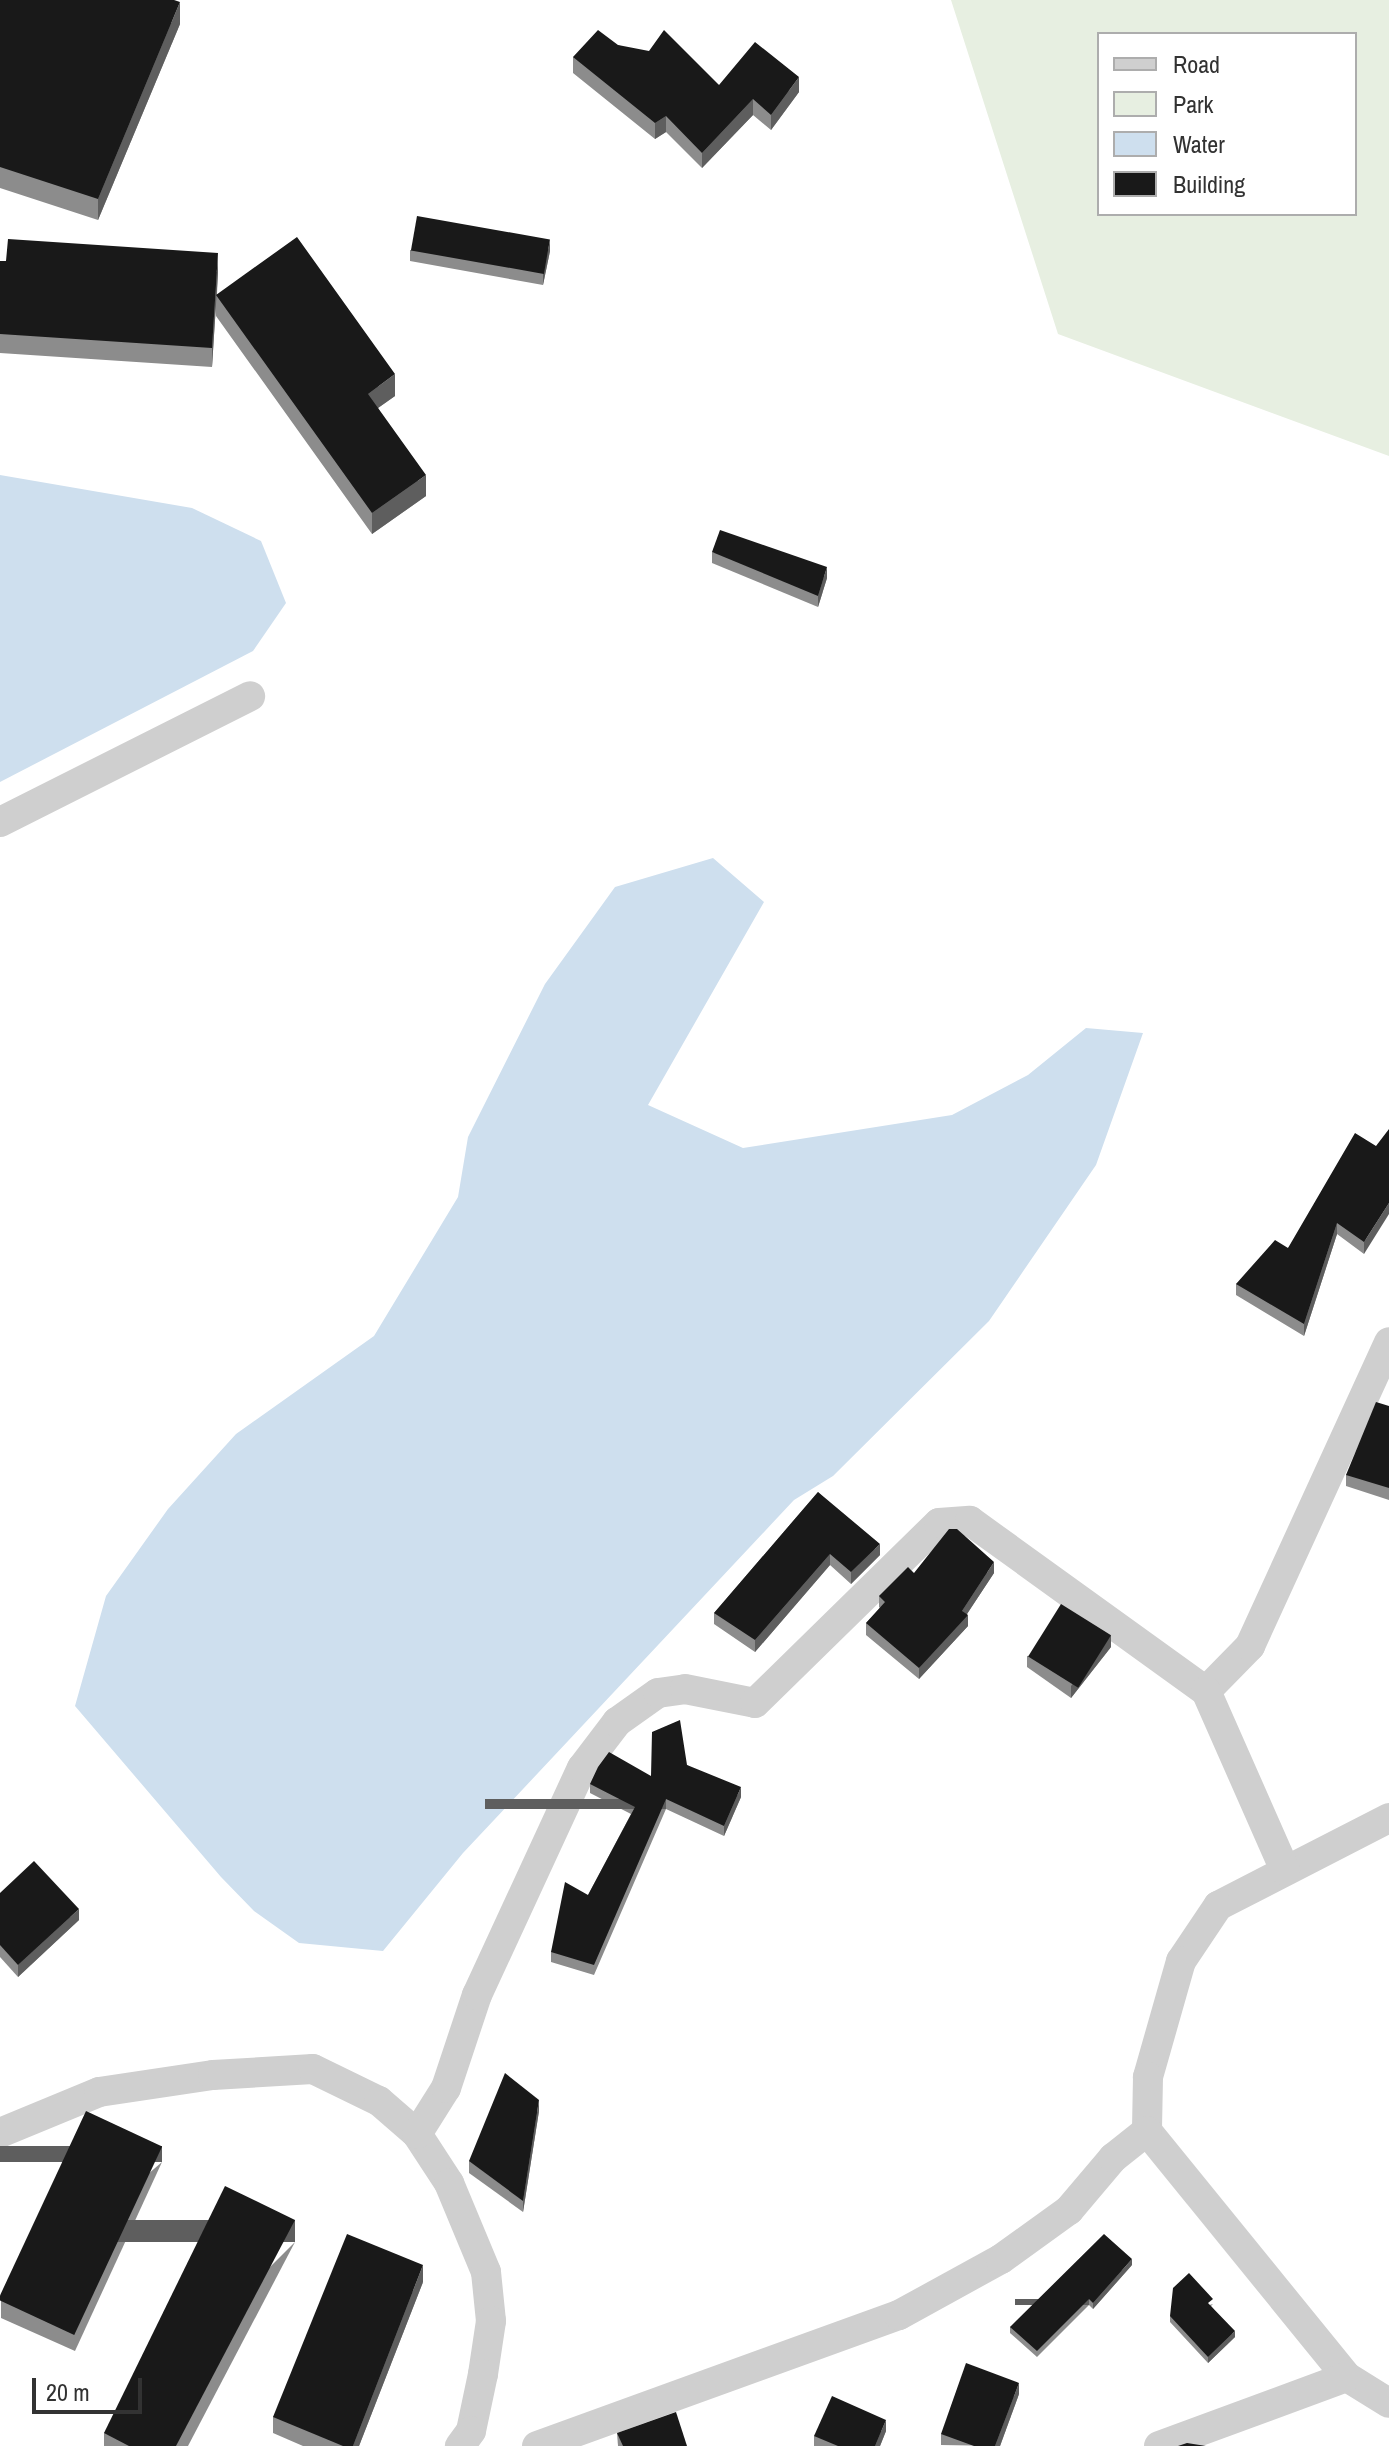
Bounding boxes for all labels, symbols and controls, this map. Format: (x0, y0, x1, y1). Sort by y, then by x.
legend (1097, 32, 1357, 216)
text: Road (1173, 48, 1220, 80)
text: Park (1173, 88, 1213, 120)
text: Water (1173, 128, 1225, 160)
text: Building (1173, 168, 1245, 200)
scale bar (36, 2362, 146, 2412)
text: 20 m (46, 2376, 90, 2408)

